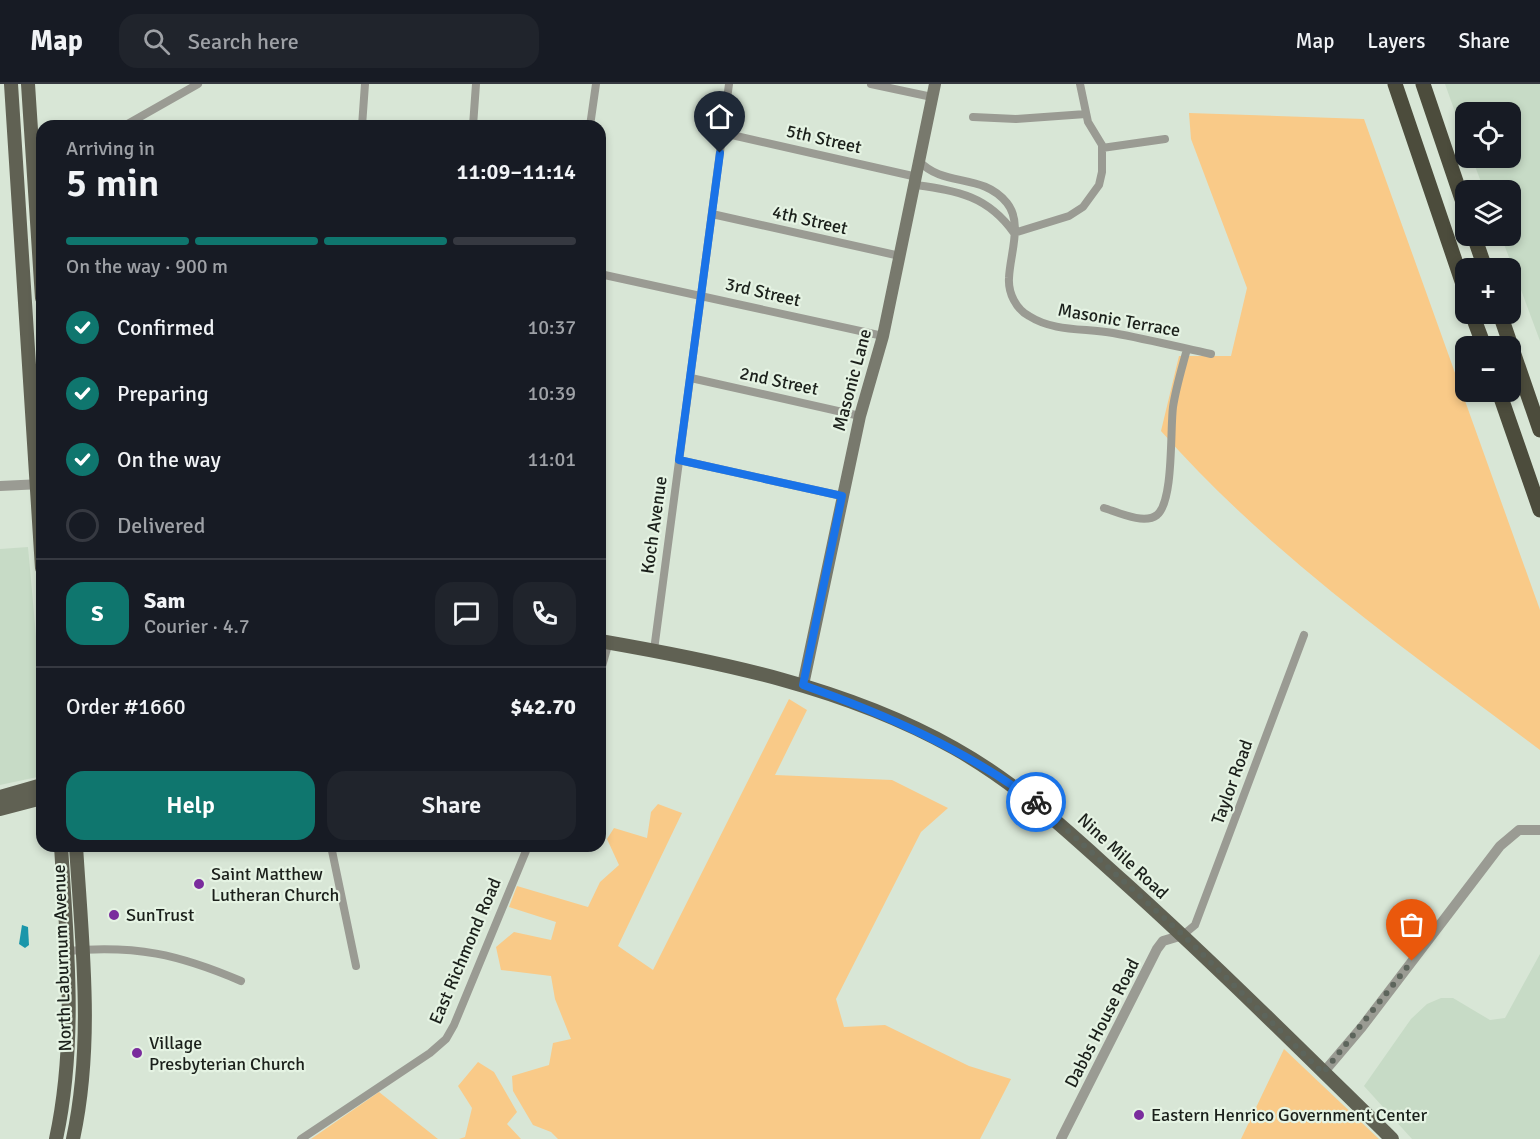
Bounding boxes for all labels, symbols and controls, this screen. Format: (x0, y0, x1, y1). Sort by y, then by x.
search box (119, 14, 539, 68)
text: Map (30, 24, 83, 58)
icon: search (140, 25, 173, 58)
text: Search here (188, 28, 299, 55)
text: Map (1296, 28, 1334, 54)
text: Layers (1367, 28, 1425, 54)
text: Share (1458, 28, 1510, 54)
pin (694, 91, 745, 153)
icon: home (703, 100, 736, 133)
map controls (1455, 102, 1521, 402)
button: locate (1455, 102, 1521, 168)
street label: 5th Street (784, 120, 864, 158)
text: Arriving in (66, 136, 155, 161)
text: 11:09–11:14 (457, 158, 576, 185)
text: 5 min (66, 159, 159, 207)
button: layers (1455, 180, 1521, 246)
street label: 4th Street (770, 201, 850, 239)
text: On the way · 900 m (66, 254, 228, 279)
button: + (1455, 258, 1521, 324)
street label: 3rd Street (723, 273, 803, 311)
street label: Masonic Terrace (1056, 298, 1182, 342)
icon: check (66, 311, 99, 344)
text: Confirmed (117, 314, 215, 341)
text: 10:37 (527, 315, 576, 340)
street label: Masonic Lane (828, 326, 876, 434)
button: − (1455, 336, 1521, 402)
street label: 2nd Street (738, 362, 820, 400)
icon: check (66, 377, 99, 410)
text: Preparing (117, 380, 209, 407)
text: 10:39 (527, 381, 576, 406)
icon: check (66, 443, 99, 476)
text: On the way (117, 446, 221, 473)
text: 11:01 (527, 447, 576, 472)
street label: Koch Avenue (636, 475, 672, 575)
text: Delivered (117, 512, 205, 539)
button: chat (435, 582, 498, 645)
button: phone (513, 582, 576, 645)
text: Sam (144, 587, 185, 614)
text: S (91, 600, 104, 627)
text: Courier · 4.7 (144, 614, 250, 639)
text: Order #1660 (66, 693, 186, 720)
text: $42.70 (510, 693, 576, 720)
street label: Taylor Road (1207, 737, 1257, 827)
button: Help (66, 771, 315, 840)
button: Share (327, 771, 576, 840)
courier (1006, 772, 1066, 832)
icon: bike (1020, 786, 1053, 819)
street label: Nine Mile Road (1073, 808, 1173, 904)
place label: Saint Matthew Lutheran Church (211, 863, 339, 906)
street label: North Laburnum Avenue (48, 864, 76, 1052)
street label: East Richmond Road (424, 875, 506, 1027)
marker: Saint Matthew Lutheran Church (192, 877, 206, 891)
pin (1386, 899, 1437, 961)
place label: SunTrust (126, 904, 194, 926)
marker: SunTrust (107, 908, 121, 922)
icon: bag (1395, 908, 1428, 941)
street label: Dabbs House Road (1060, 955, 1144, 1091)
place label: Village Presbyterian Church (149, 1032, 305, 1075)
marker: Village Presbyterian Church (130, 1046, 144, 1060)
place label: Eastern Henrico Government Center (1151, 1104, 1427, 1126)
marker: Eastern Henrico Government Center (1132, 1108, 1146, 1122)

